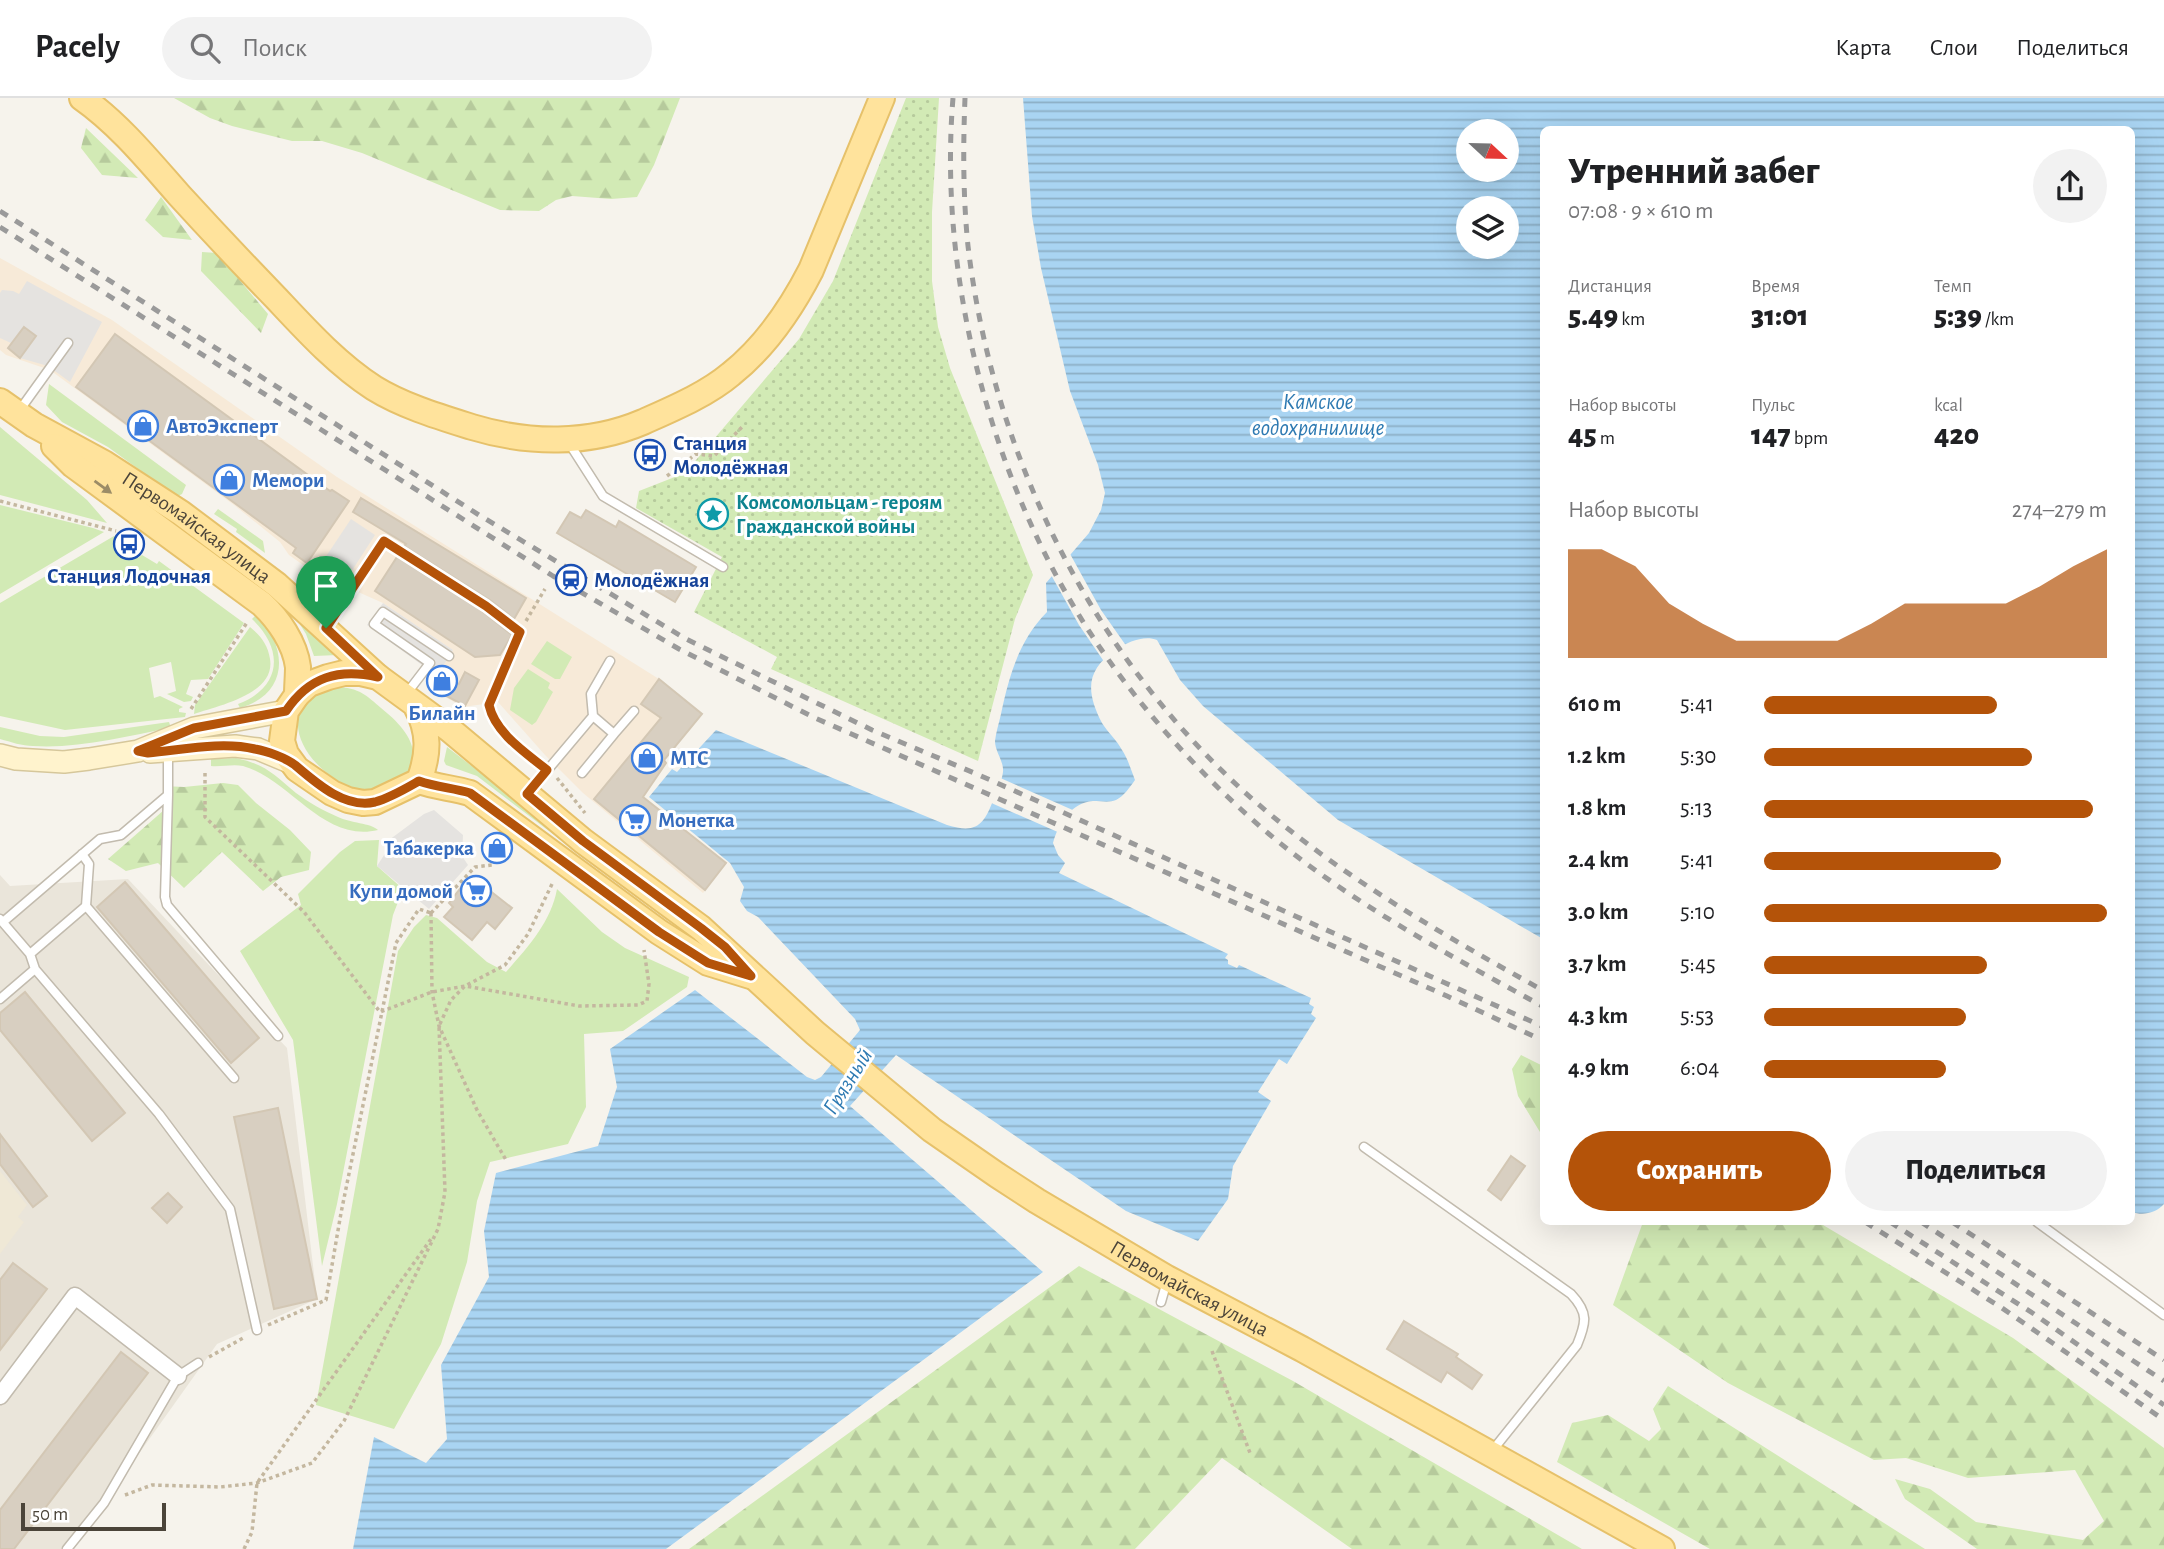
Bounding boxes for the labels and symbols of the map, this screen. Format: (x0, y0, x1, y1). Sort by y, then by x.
north arrow (1456, 119, 1519, 182)
water label: Камское водохранилище (1252, 391, 1384, 440)
shop icon: АвтоЭксперт (126, 409, 160, 443)
place label: АвтоЭксперт (166, 416, 279, 437)
place label: Станция Молодёжная (673, 433, 788, 478)
bus stop icon: Станция Молодёжная (633, 438, 667, 472)
shop icon: Мемори (212, 463, 246, 497)
street label: Первомайская улица (118, 468, 275, 588)
place label: Мемори (252, 470, 325, 491)
one-way arrow (94, 480, 112, 494)
place label: Комсомольцам - героям Гражданской войны (736, 492, 943, 537)
place icon: Комсомольцам - героям Гражданской войны (696, 497, 730, 531)
bus stop icon: Станция Лодочная (112, 527, 146, 561)
pin (296, 556, 356, 628)
station icon: Молодёжная (554, 563, 588, 597)
place label: Станция Лодочная (47, 566, 211, 587)
place label: Молодёжная (594, 570, 709, 591)
shop icon: Билайн (425, 664, 459, 698)
place label: Билайн (408, 703, 476, 724)
shop icon: МТС (630, 741, 664, 775)
place label: МТС (670, 748, 709, 769)
supermarket icon: Монетка (618, 803, 652, 837)
place label: Монетка (658, 810, 735, 831)
shop icon: Табакерка (480, 831, 514, 865)
place label: Табакерка (384, 838, 474, 859)
supermarket icon: Купи домой (459, 874, 493, 908)
place label: Купи домой (349, 881, 453, 902)
water label: Грязный (819, 1045, 877, 1119)
street label: Первомайская улица (1107, 1237, 1272, 1341)
scale bar (21, 1500, 166, 1532)

